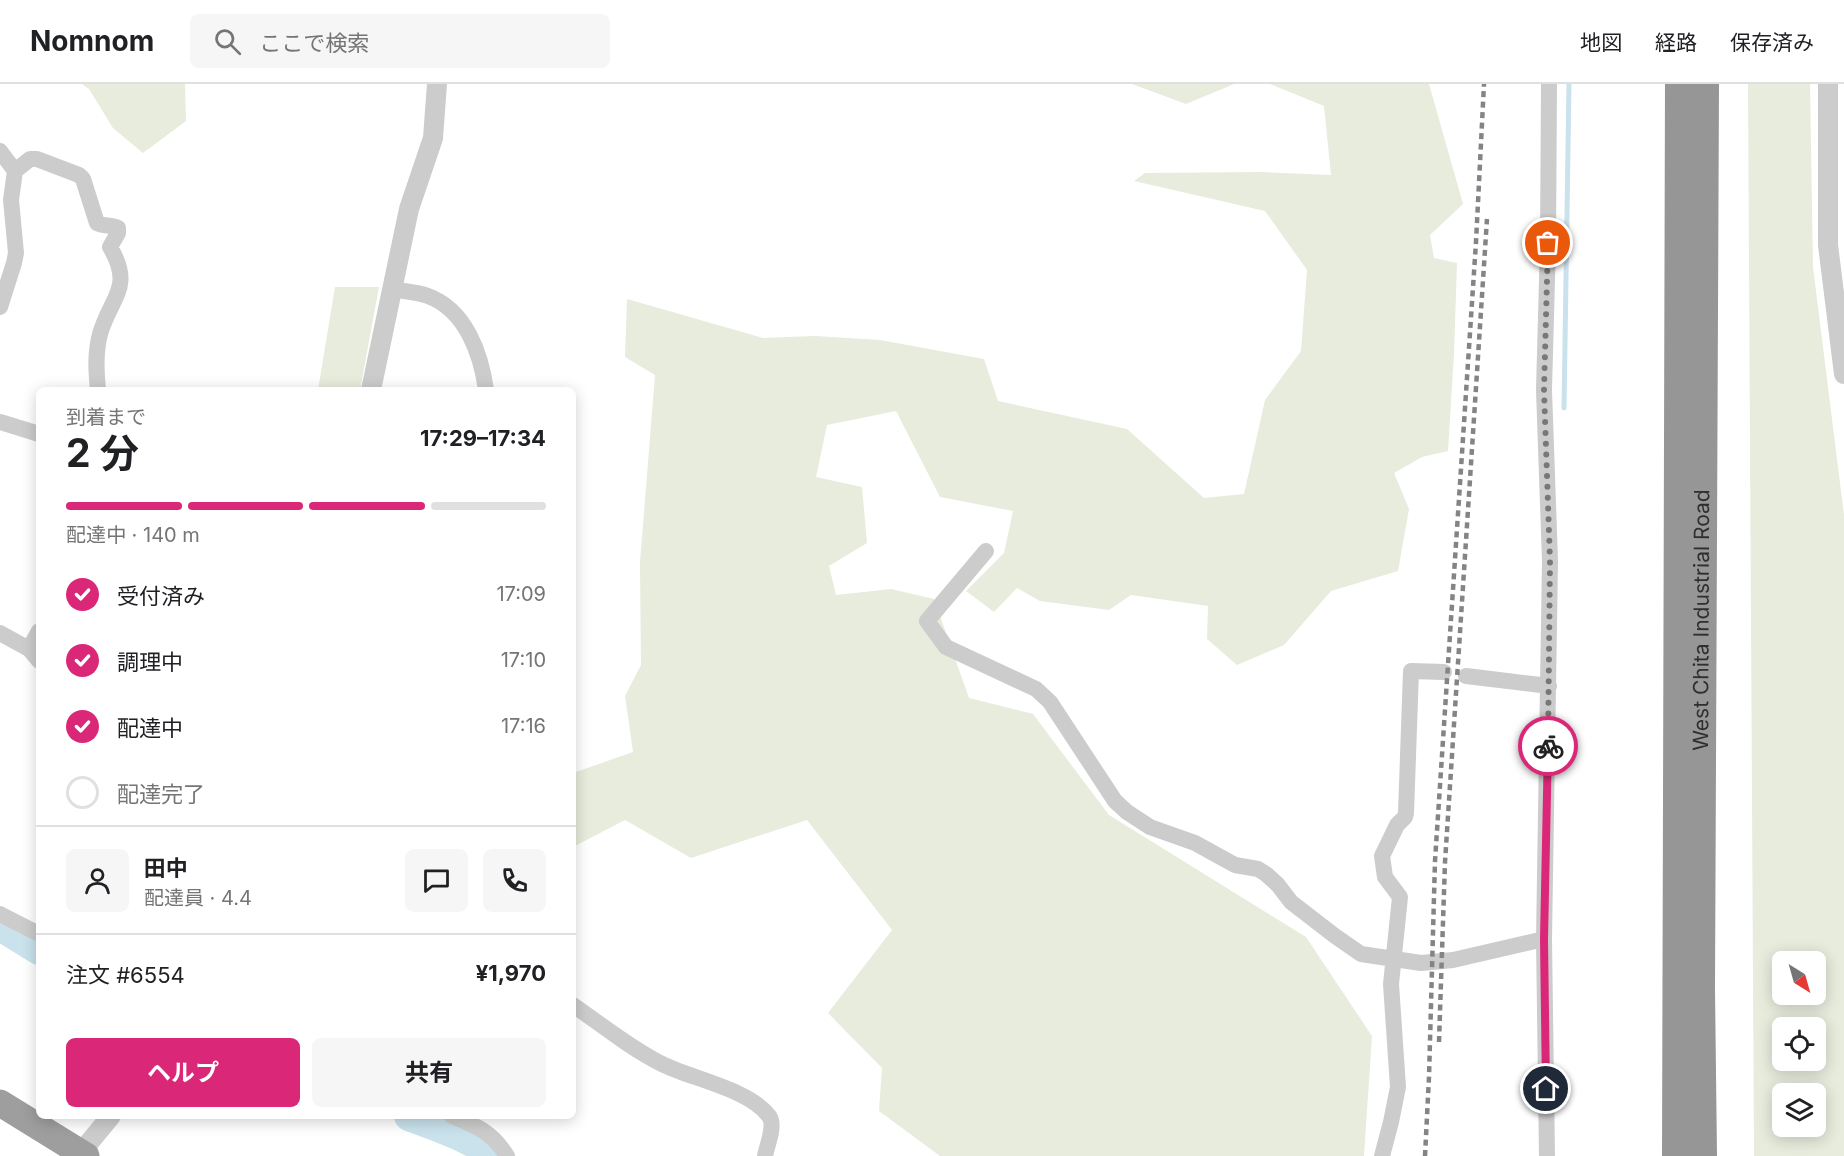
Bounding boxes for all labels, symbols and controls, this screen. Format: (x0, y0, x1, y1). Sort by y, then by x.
search box (190, 14, 610, 68)
text: Nomnom (30, 24, 154, 58)
icon: search (211, 25, 244, 58)
text: ここで検索 (259, 30, 369, 56)
text: 地図 (1580, 30, 1622, 55)
text: 経路 (1655, 30, 1697, 55)
text: 保存済み (1730, 30, 1814, 55)
pin (1522, 217, 1573, 268)
icon: bag (1531, 226, 1564, 259)
text: 到着まで (66, 405, 146, 429)
text: 17:29–17:34 (420, 425, 546, 451)
text: 2 分 (66, 429, 139, 476)
street label: West Chita Industrial Road (1688, 489, 1714, 751)
text: 配達中 · 140 m (66, 523, 200, 547)
icon: check (66, 578, 99, 611)
text: 17:09 (496, 582, 546, 606)
text: 受付済み (117, 583, 205, 609)
icon: check (66, 644, 99, 677)
text: 17:10 (501, 648, 546, 672)
text: 調理中 (117, 649, 183, 675)
icon: check (66, 710, 99, 743)
text: 17:16 (501, 714, 546, 738)
text: 配達中 (117, 715, 183, 741)
courier (1518, 716, 1578, 776)
icon: bike (1532, 730, 1565, 763)
text: 配達完了 (117, 781, 205, 807)
button: person (66, 849, 129, 912)
button: chat (405, 849, 468, 912)
button: phone (483, 849, 546, 912)
text: 田中 (144, 855, 188, 881)
text: 配達員 · 4.4 (144, 886, 252, 910)
north arrow (1772, 951, 1826, 1005)
map controls (1772, 951, 1826, 1137)
text: ¥1,970 (476, 960, 546, 986)
text: 注文 #6554 (66, 962, 185, 988)
button: locate (1772, 1017, 1826, 1071)
button: ヘルプ (66, 1038, 300, 1107)
button: 共有 (312, 1038, 546, 1107)
pin (1520, 1063, 1571, 1114)
icon: home (1529, 1072, 1562, 1105)
button: layers (1772, 1083, 1826, 1137)

